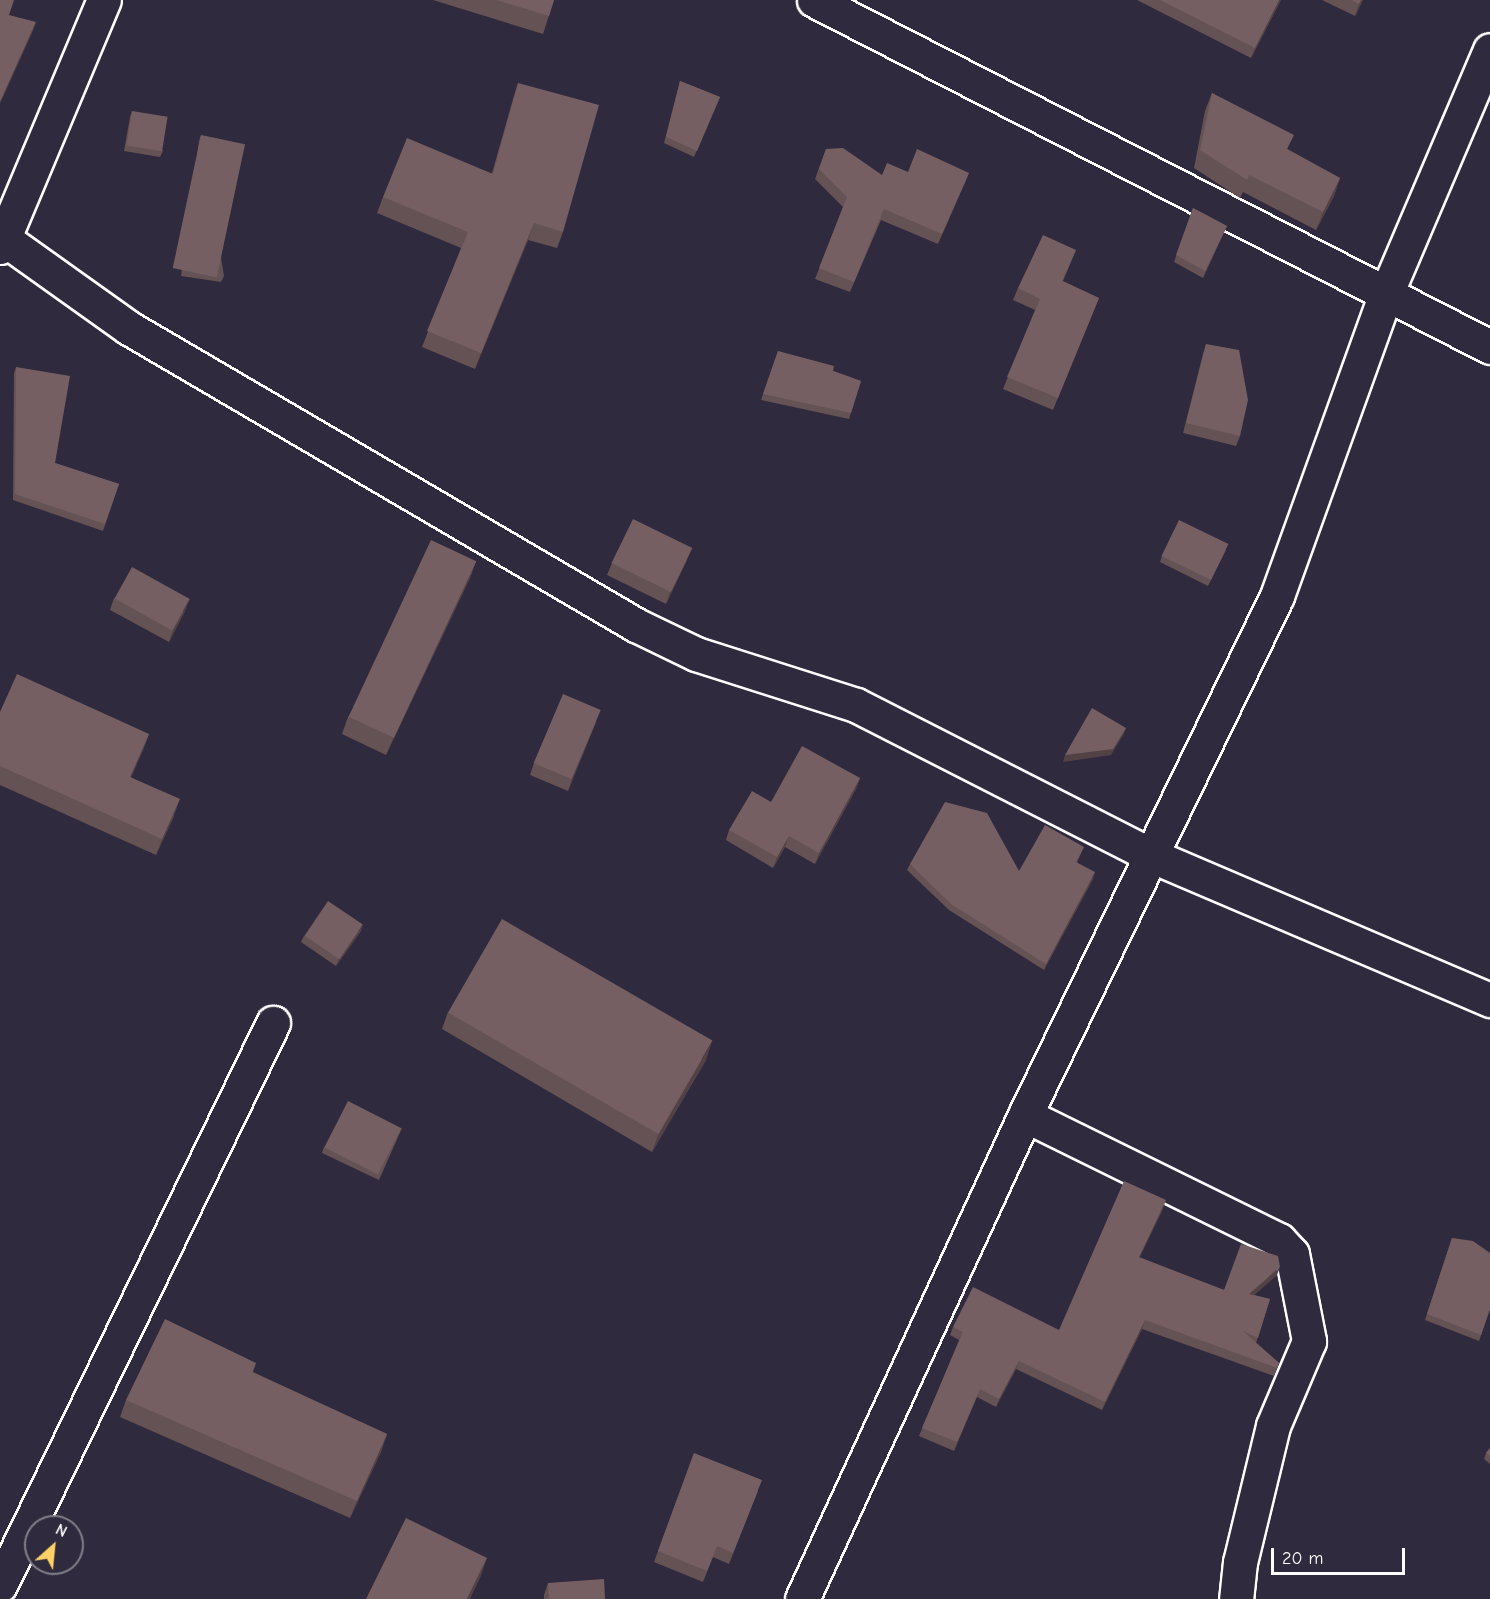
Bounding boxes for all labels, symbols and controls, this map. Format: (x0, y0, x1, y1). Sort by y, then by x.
north arrow (24, 1515, 84, 1575)
text: N (53, 1520, 70, 1541)
scale bar (1274, 1536, 1408, 1574)
text: 20 m (1282, 1548, 1323, 1569)

